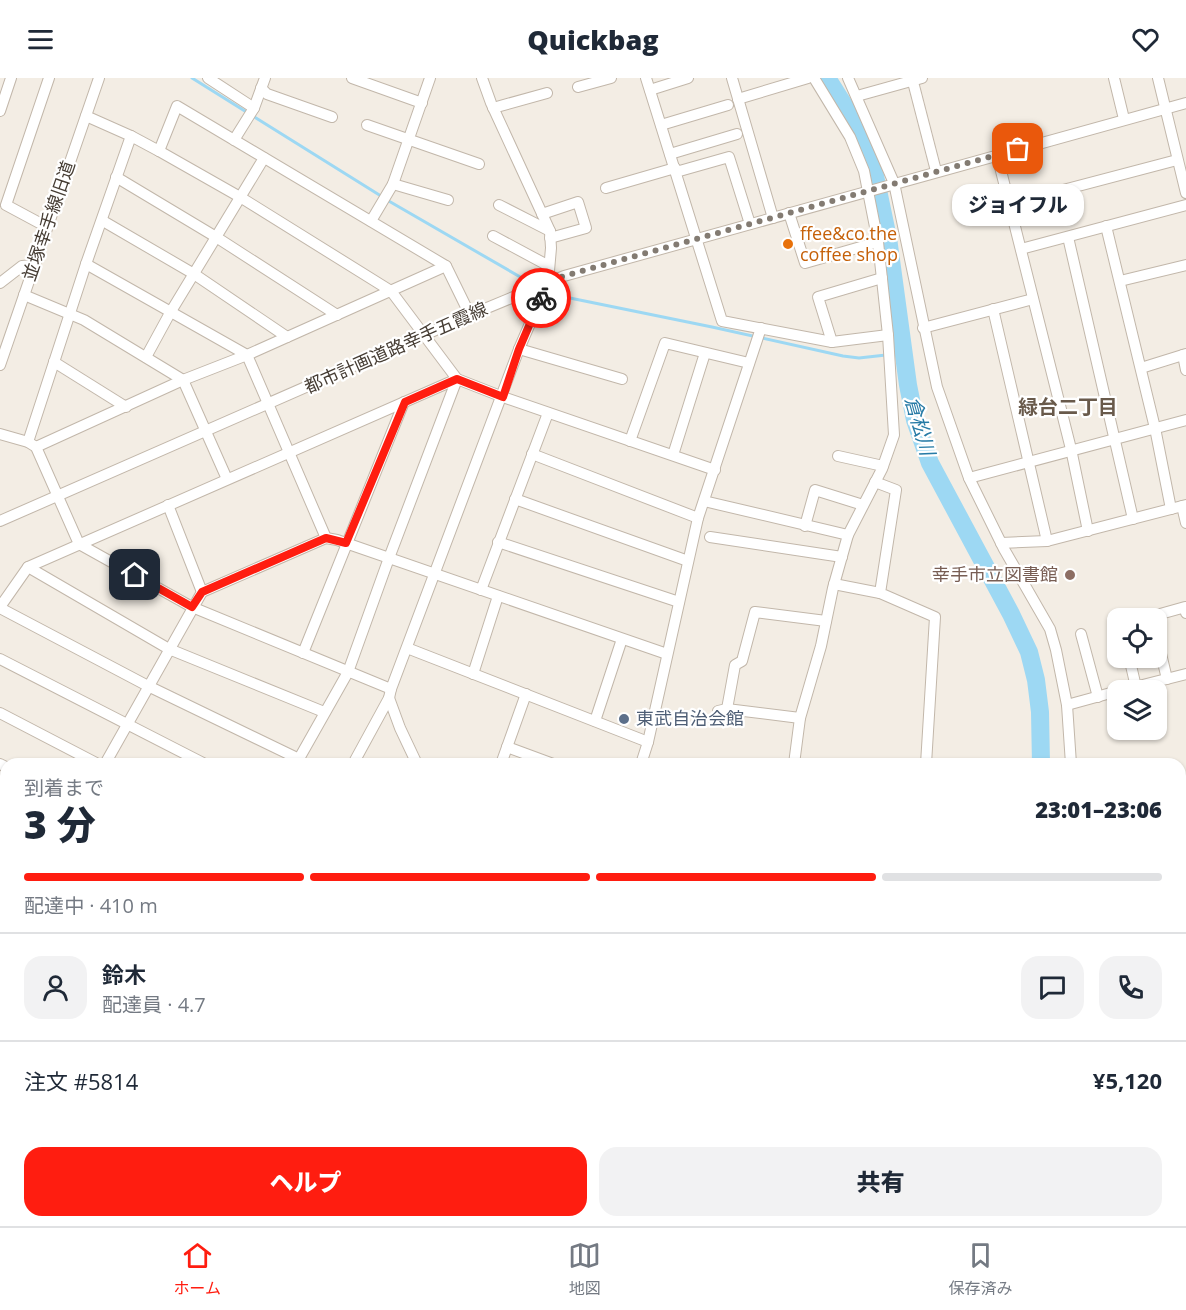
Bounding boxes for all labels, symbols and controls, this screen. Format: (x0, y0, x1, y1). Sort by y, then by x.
text: Quickbag (527, 21, 659, 58)
icon: menu (24, 23, 57, 56)
icon: heart (1129, 23, 1162, 56)
pin (992, 123, 1043, 174)
icon: bag (1001, 132, 1034, 165)
street label: 並塚幸手線旧道 (16, 157, 80, 284)
callout: ジョイフル (952, 185, 1084, 227)
text: ジョイフル (968, 191, 1068, 218)
place label: ffee&co.the coffee shop (800, 221, 898, 266)
marker: ffee&co.the coffee shop (781, 237, 795, 251)
courier (511, 268, 571, 328)
icon: bike (525, 282, 558, 315)
street label: 都市計画道路幸手五霞線 (300, 296, 491, 398)
water label: 倉松川 (899, 393, 942, 460)
district label: 緑台二丁目 (1018, 393, 1118, 420)
pin (109, 549, 160, 600)
icon: home (118, 558, 151, 591)
place label: 幸手市立図書館 (932, 562, 1058, 586)
marker: 幸手市立図書館 (1063, 568, 1077, 582)
map controls (1107, 608, 1167, 740)
button: locate (1107, 608, 1167, 668)
button: layers (1107, 680, 1167, 740)
place label: 東武自治会館 (636, 706, 744, 730)
marker: 東武自治会館 (617, 712, 631, 726)
text: 到着まで (24, 774, 104, 801)
text: 23:01–23:06 (1035, 794, 1162, 824)
text: 3 分 (24, 797, 96, 850)
text: 配達中 · 410 m (24, 892, 158, 919)
button: person (24, 956, 87, 1019)
button: chat (1021, 956, 1084, 1019)
button: phone (1099, 956, 1162, 1019)
text: 鈴木 (102, 959, 146, 989)
text: 配達員 · 4.7 (102, 991, 206, 1018)
text: ¥5,120 (1093, 1065, 1162, 1095)
text: 注文 #5814 (24, 1066, 138, 1096)
button: ヘルプ (24, 1147, 587, 1216)
button: 共有 (599, 1147, 1162, 1216)
tab: ホーム (174, 1239, 221, 1299)
tab: 地図 (568, 1239, 601, 1299)
tab: 保存済み (948, 1239, 1012, 1299)

